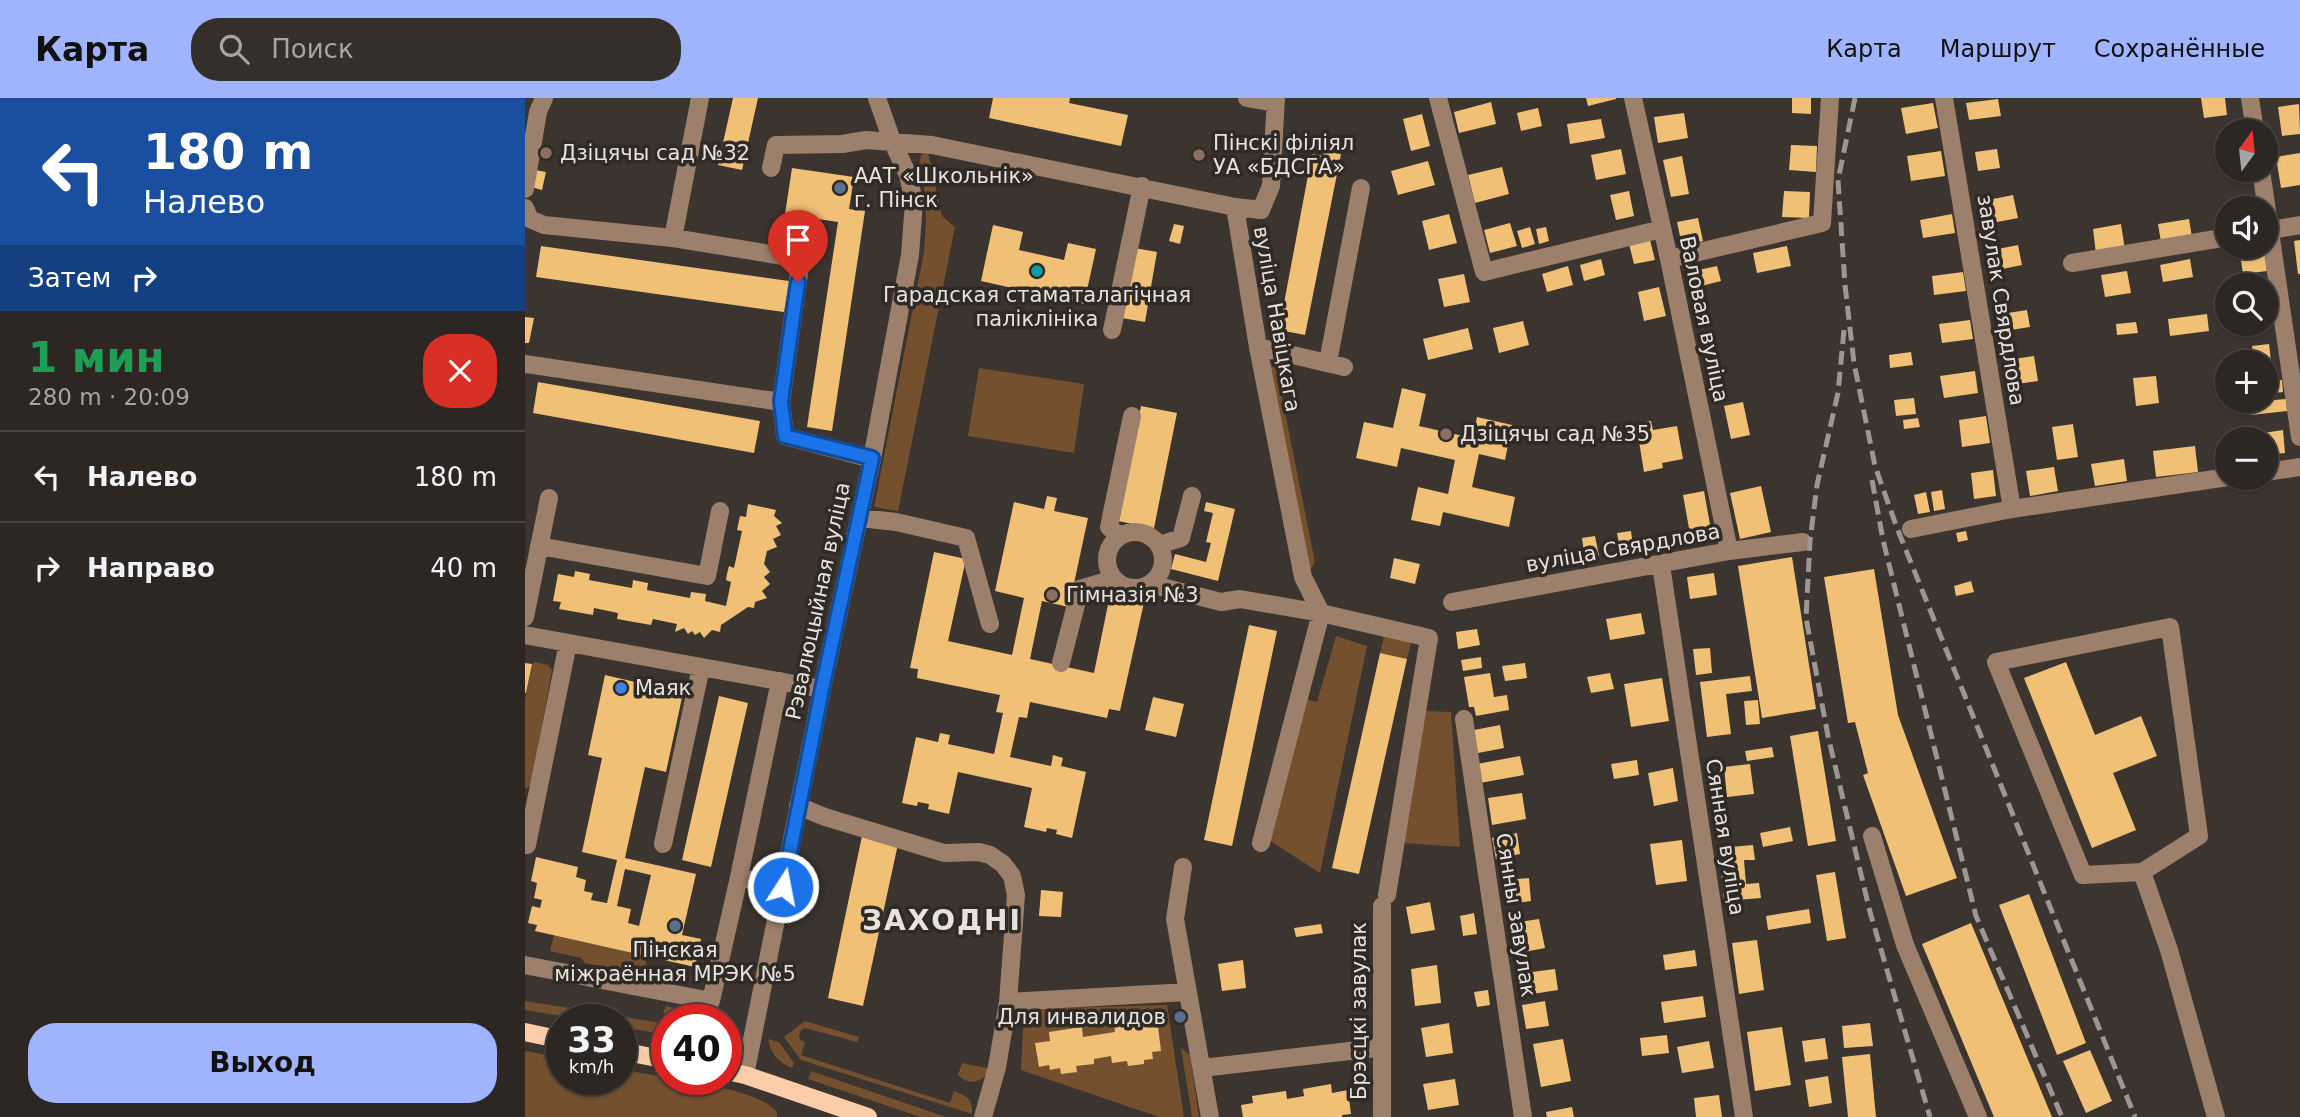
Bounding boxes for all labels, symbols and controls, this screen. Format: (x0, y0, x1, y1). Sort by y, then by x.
search box (191, 18, 681, 81)
text: Карта (35, 30, 149, 69)
icon: search (215, 30, 253, 68)
text: Поиск (271, 34, 354, 64)
text: Карта (1826, 35, 1902, 63)
text: Маршрут (1940, 35, 2056, 63)
text: Сохранённые (2094, 35, 2265, 63)
north arrow (2215, 119, 2279, 182)
map controls (2215, 119, 2278, 490)
text: 180 m (143, 124, 313, 181)
icon: left (28, 126, 119, 217)
place label: Пінскі філіял УА «БДСГА» (1213, 131, 1354, 179)
place label: Дзіцячы сад №32 (560, 141, 750, 165)
marker: Дзіцячы сад №32 (538, 145, 554, 161)
marker: Пінскі філіял УА «БДСГА» (1191, 147, 1207, 163)
place label: ААТ «Школьнік» г. Пінск (854, 164, 1034, 212)
marker: ААТ «Школьнік» г. Пінск (832, 180, 848, 196)
text: Налево (143, 183, 265, 221)
street label: завулак Свярдлова (1972, 193, 2030, 407)
button: sound (2215, 196, 2278, 259)
pin (768, 210, 828, 282)
icon: arrive (779, 221, 817, 259)
street label: вуліца Навіцкага (1249, 224, 1305, 414)
street label: Валовая вуліца (1675, 234, 1733, 404)
icon: right (125, 259, 163, 297)
text: Затем (28, 263, 111, 293)
marker: Гарадская стаматалагічная паліклініка (1029, 263, 1045, 279)
button: search (2215, 273, 2278, 336)
place label: Гарадская стаматалагічная паліклініка (883, 283, 1191, 331)
text: 1 мин (28, 333, 165, 382)
button: close (423, 334, 497, 408)
button: + (2215, 350, 2278, 413)
text: 280 m · 20:09 (28, 384, 190, 410)
place label: Дзіцячы сад №35 (1460, 422, 1650, 446)
marker: Дзіцячы сад №35 (1438, 426, 1454, 442)
button: − (2215, 427, 2278, 490)
icon: left (28, 458, 66, 496)
text: Налево (87, 462, 197, 492)
text: 180 m (414, 462, 497, 492)
street label: Рэвалюцыйная вуліца (781, 480, 855, 722)
street label: вуліца Свярдлова (1524, 519, 1722, 577)
icon: right (28, 549, 66, 587)
text: Направо (87, 553, 215, 583)
text: 40 m (430, 553, 497, 583)
place label: Гімназія №3 (1066, 583, 1199, 607)
marker: Гімназія №3 (1044, 587, 1060, 603)
place label: Маяк (635, 676, 691, 700)
marker: Маяк (613, 680, 629, 696)
street label: Сянная вуліца (1701, 757, 1749, 917)
street label: Сянны завулак (1491, 831, 1541, 999)
position arrow (746, 850, 820, 924)
district label: ЗАХОДНІ (862, 904, 1022, 937)
marker: Пінская міжраённая МРЭК №5 (667, 918, 683, 934)
street label: Брэсцкі завулак (1347, 922, 1371, 1100)
place label: Пінская міжраённая МРЭК №5 (554, 938, 796, 986)
speed limit sign: 40 (651, 1004, 742, 1095)
place label: Для инвалидов (997, 1005, 1166, 1029)
marker: Для инвалидов (1172, 1009, 1188, 1025)
text: 33 (567, 1020, 616, 1060)
button: Выход (28, 1023, 497, 1103)
text: km/h (569, 1056, 614, 1077)

